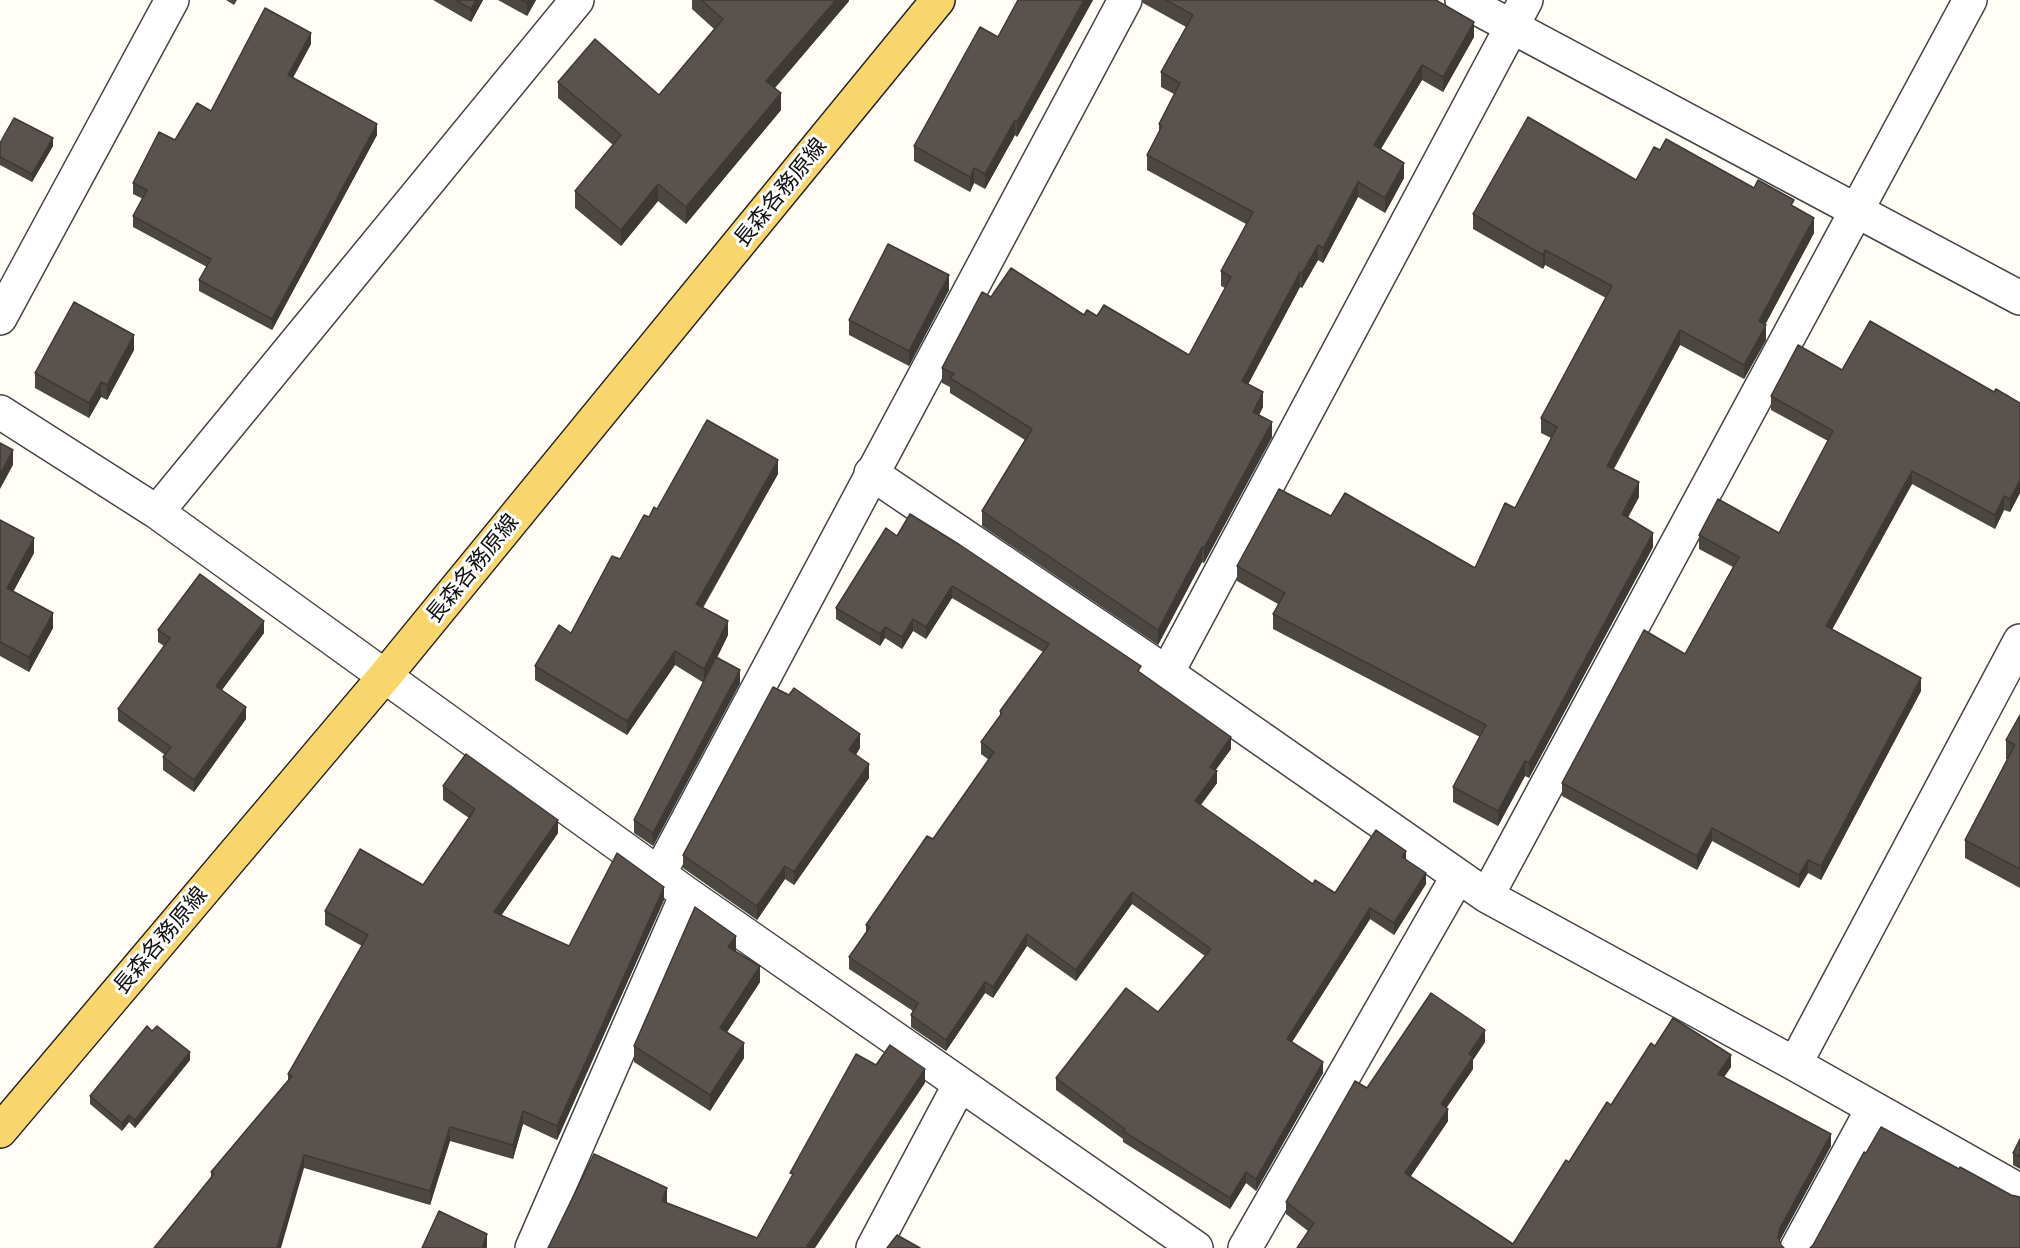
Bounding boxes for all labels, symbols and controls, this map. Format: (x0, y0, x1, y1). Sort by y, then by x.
street label: 長森各務原線 (729, 133, 833, 253)
street label: 長森各務原線 (421, 509, 525, 629)
street label: 長森各務原線 (108, 882, 214, 1000)

